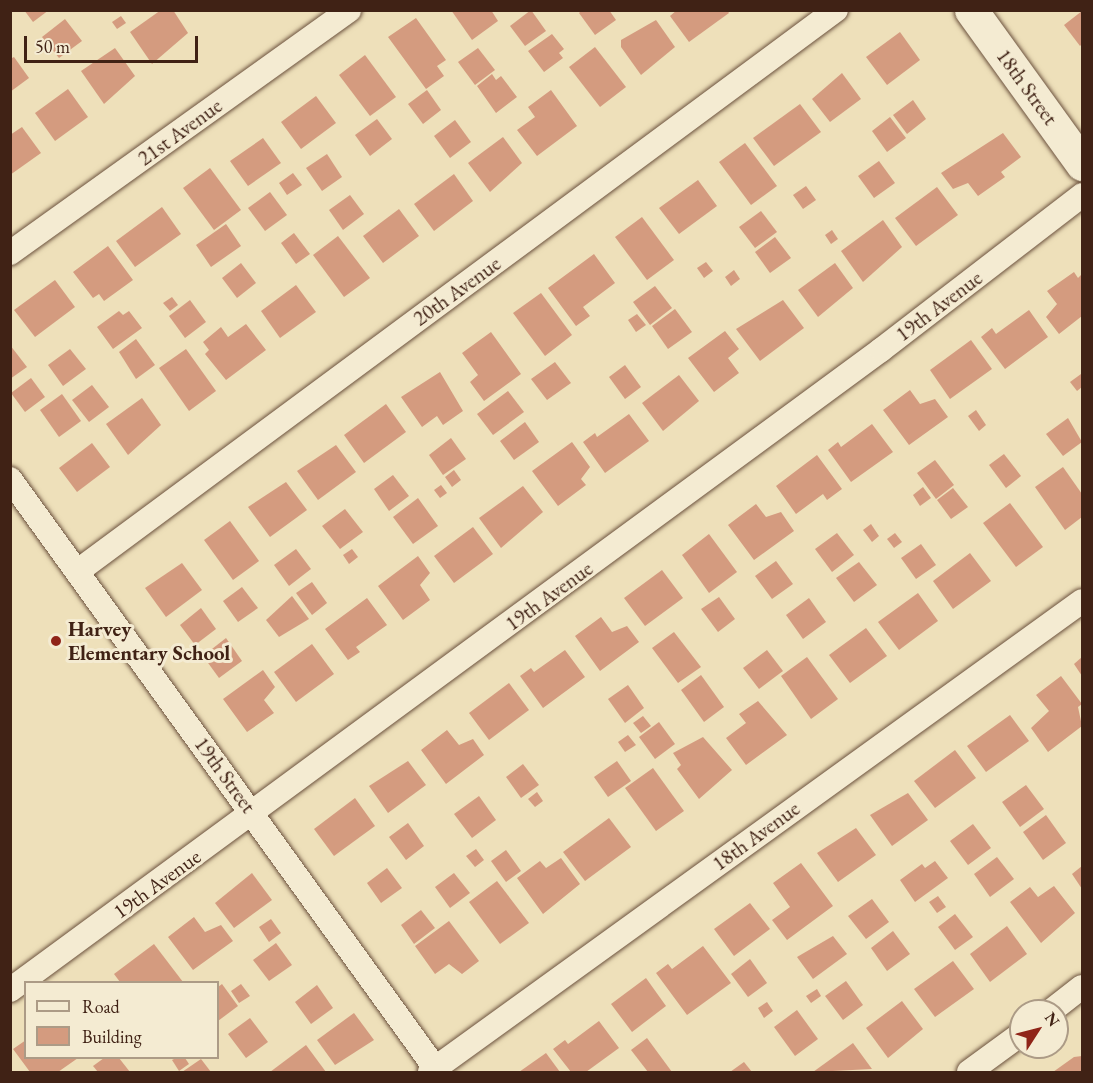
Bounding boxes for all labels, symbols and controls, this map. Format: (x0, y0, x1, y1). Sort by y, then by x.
scale bar (27, 24, 201, 62)
text: 50 m (35, 35, 70, 58)
street label: 18th Street (991, 44, 1063, 130)
street label: 21st Avenue (133, 93, 227, 171)
street label: 20th Avenue (408, 251, 506, 331)
street label: 19th Avenue (891, 265, 987, 347)
street label: 19th Avenue (500, 556, 598, 636)
place label: Harvey Elementary School (68, 616, 230, 666)
marker: Harvey Elementary School (49, 634, 63, 648)
street label: 19th Street (189, 732, 261, 818)
street label: 18th Avenue (707, 796, 805, 876)
street label: 19th Avenue (108, 844, 206, 924)
legend (24, 981, 219, 1059)
text: Road (82, 995, 120, 1018)
north arrow (1009, 999, 1069, 1059)
text: N (1040, 1008, 1065, 1031)
text: Building (82, 1025, 142, 1048)

